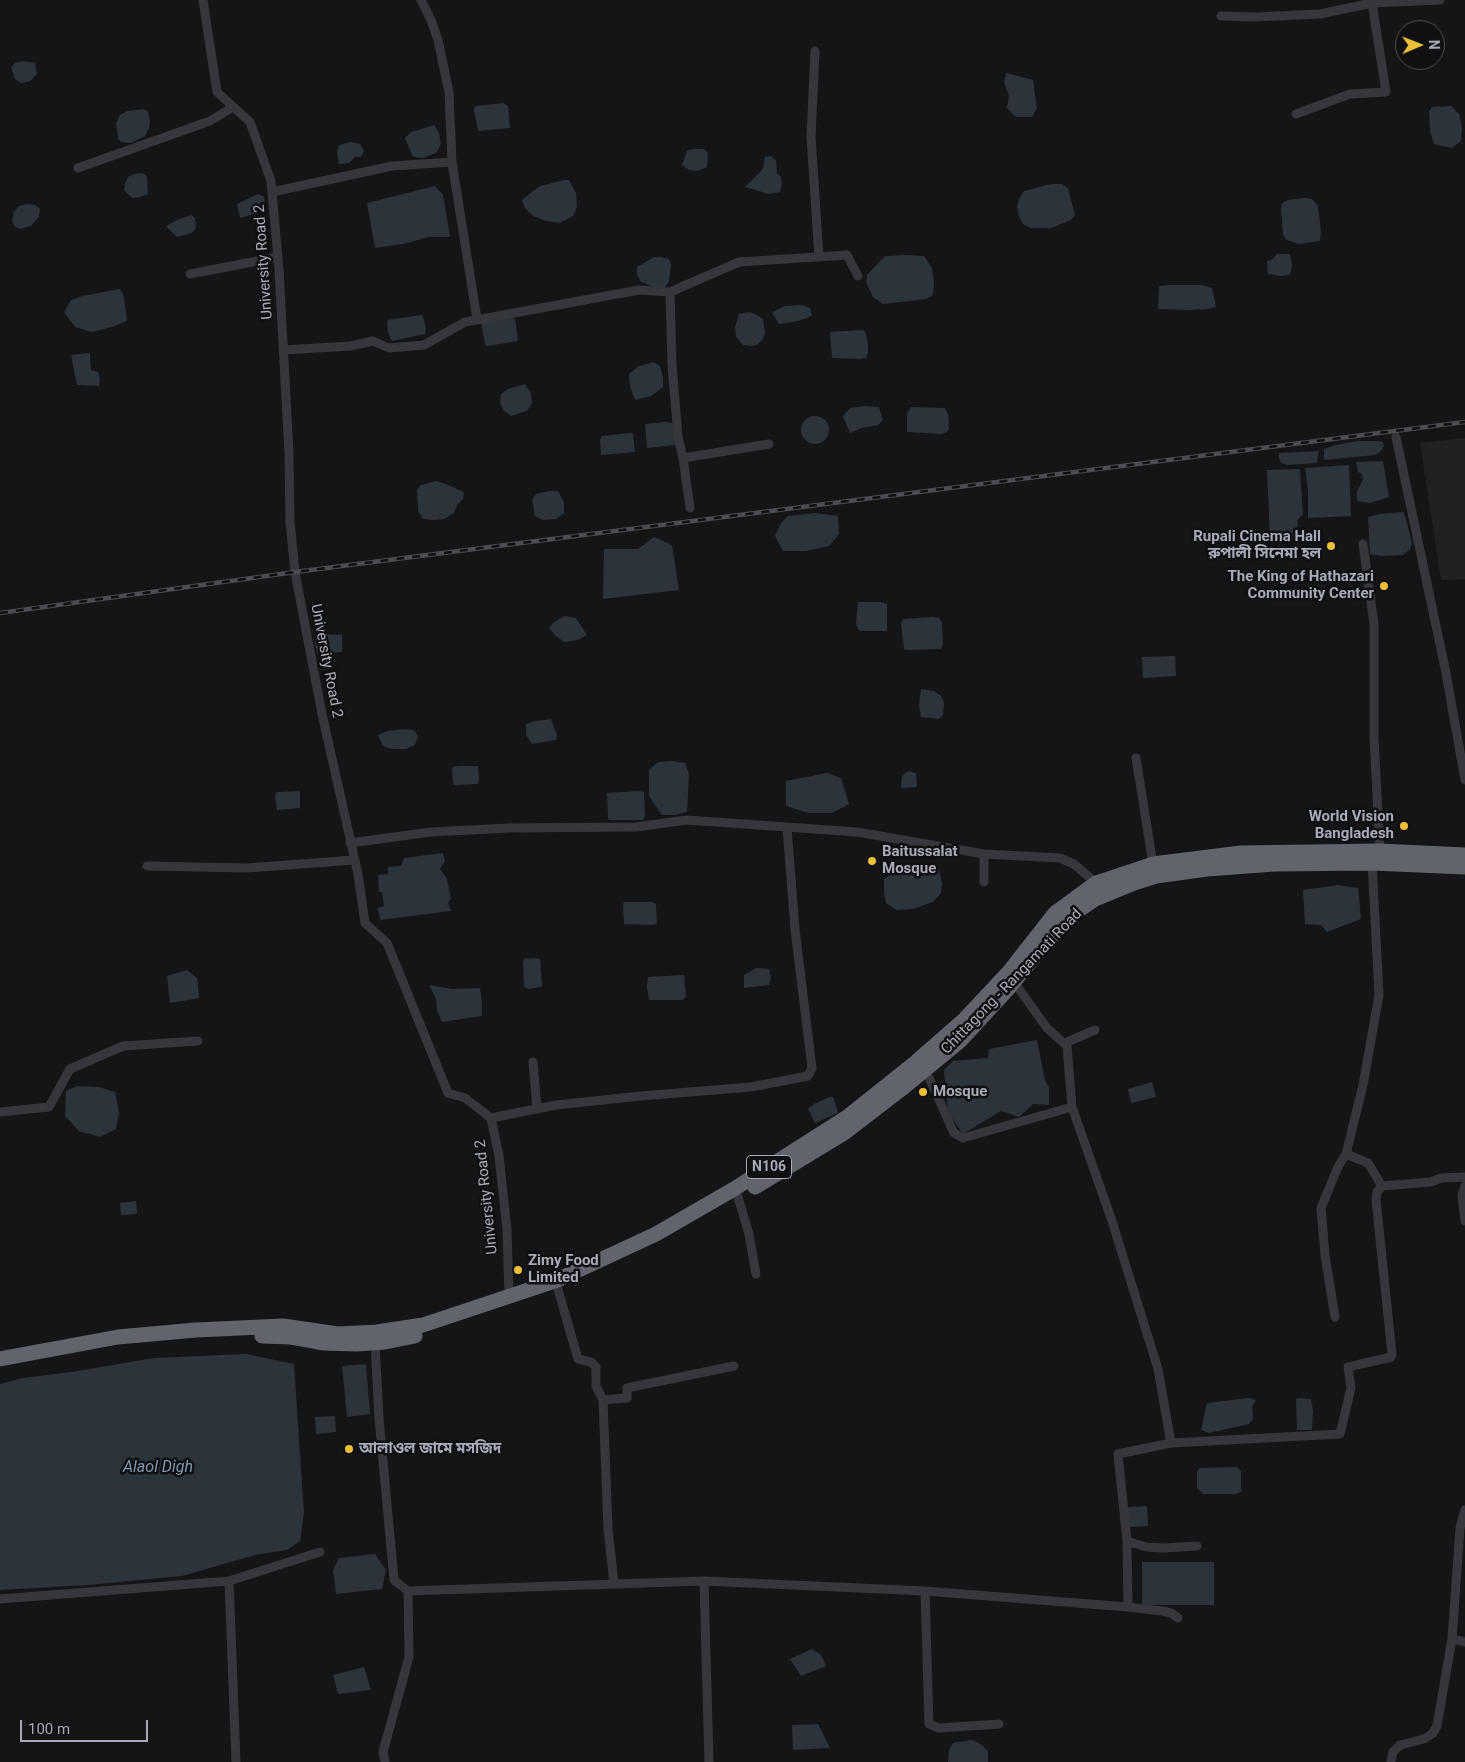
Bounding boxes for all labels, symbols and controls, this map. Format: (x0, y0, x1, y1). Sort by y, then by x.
north arrow (1395, 20, 1445, 70)
text: N (1426, 40, 1442, 50)
street label: University Road 2 (251, 204, 277, 320)
place label: Rupali Cinema Hall রুপালী সিনেমা হল (1193, 528, 1321, 563)
marker: Rupali Cinema Hall রুপালী সিনেমা হল (1325, 540, 1337, 552)
place label: The King of Hathazari Community Center (1227, 568, 1374, 603)
marker: The King of Hathazari Community Center (1378, 580, 1390, 592)
street label: University Road 2 (306, 603, 346, 719)
place label: World Vision Bangladesh (1309, 808, 1394, 843)
marker: World Vision Bangladesh (1398, 820, 1410, 832)
place label: Baitussalat Mosque (882, 843, 958, 878)
marker: Baitussalat Mosque (866, 855, 878, 867)
street label: Chittagong - Rangamati Road (938, 906, 1086, 1058)
place label: Mosque (933, 1083, 987, 1101)
marker: Mosque (917, 1086, 929, 1098)
street label: University Road 2 (472, 1139, 502, 1255)
road number: N106 (746, 1156, 792, 1178)
place label: Zimy Food Limited (528, 1252, 599, 1287)
marker: Zimy Food Limited (512, 1264, 524, 1276)
place label: আলাওল জামে মসজিদ (359, 1440, 501, 1458)
marker: আলাওল জামে মসজিদ (343, 1443, 355, 1455)
water label: Alaol Digh (123, 1458, 193, 1478)
scale bar (22, 1710, 150, 1742)
text: 100 m (28, 1720, 70, 1738)

